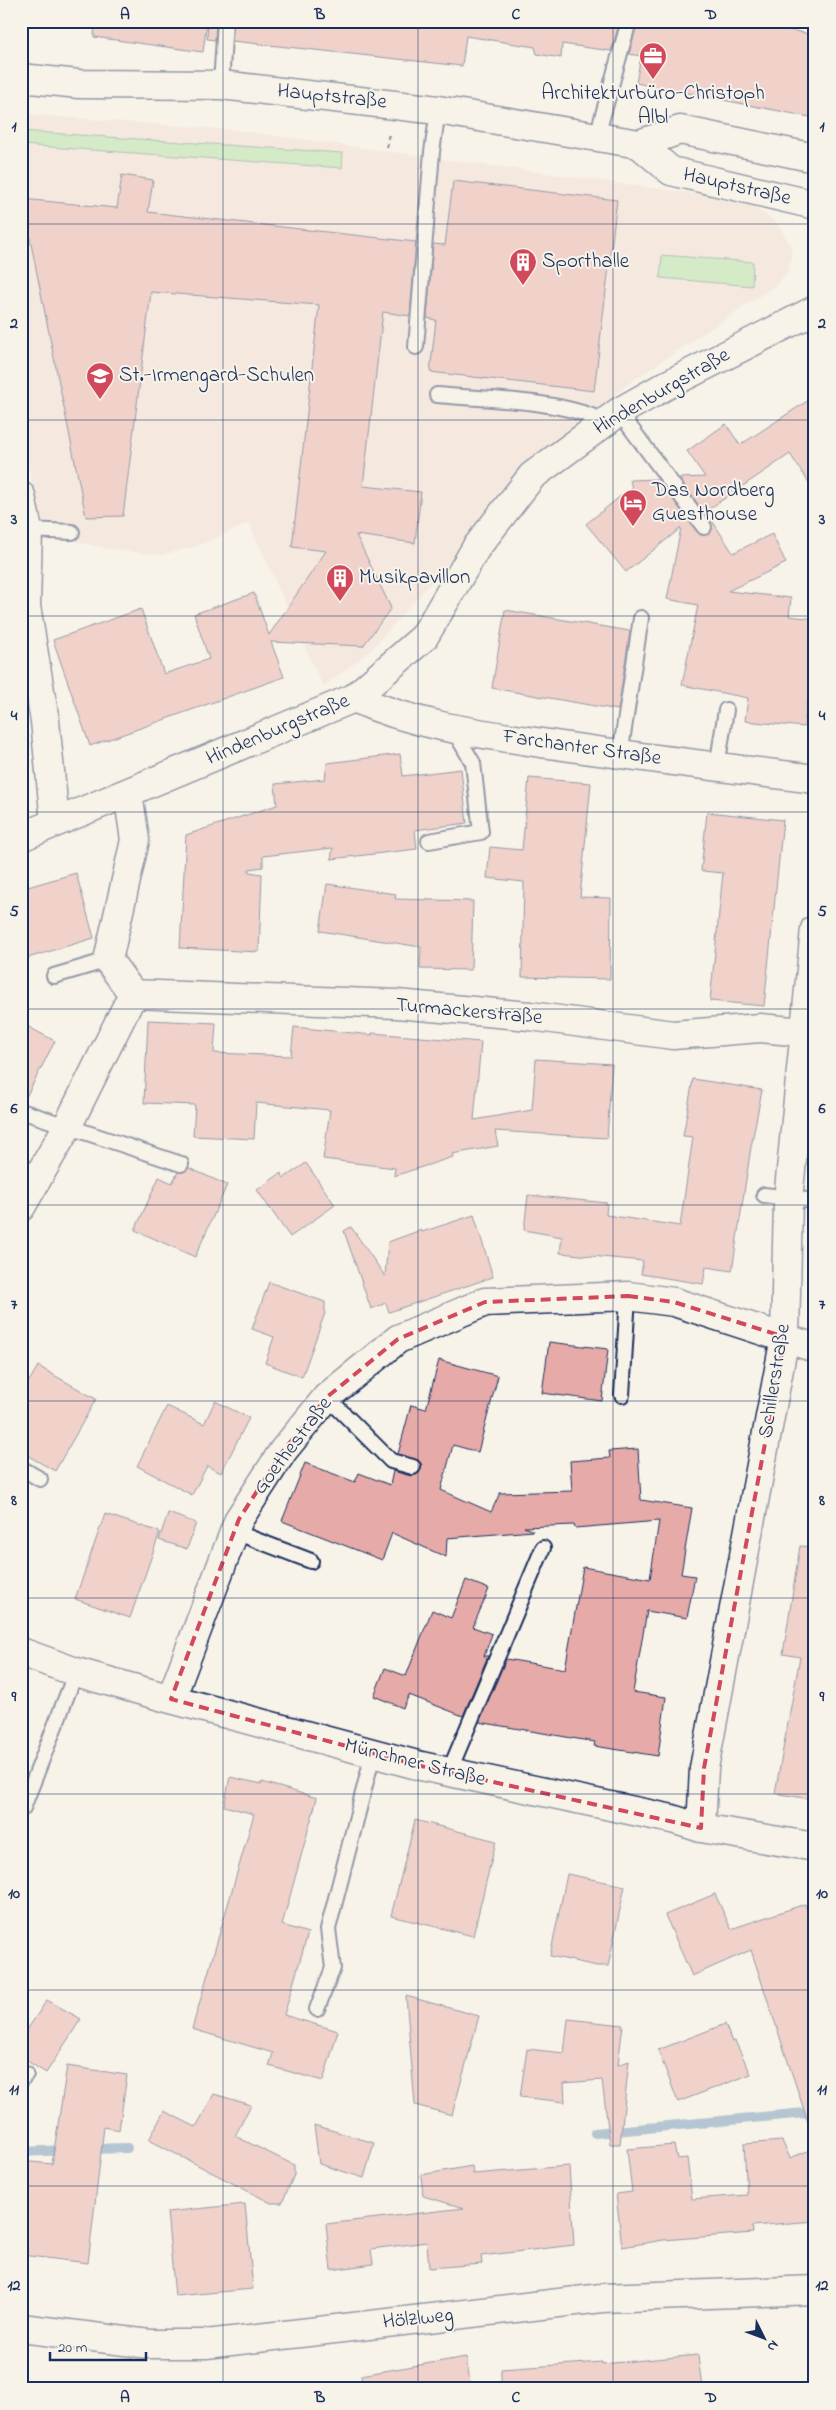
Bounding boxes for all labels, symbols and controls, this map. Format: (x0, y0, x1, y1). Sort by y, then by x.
text: A (120, 3, 130, 27)
text: B (314, 3, 326, 27)
text: C (512, 3, 521, 27)
text: D (704, 3, 717, 27)
office icon: Architekturbüro-Christoph Albl (638, 41, 668, 80)
street label: Hauptstraße (276, 76, 389, 118)
place label: Architekturbüro-Christoph Albl (541, 79, 765, 133)
text: 1 (11, 115, 17, 139)
text: 1 (819, 115, 825, 139)
street label: Hauptstraße (680, 160, 795, 214)
building icon: Sporthalle (508, 247, 538, 286)
place label: Sporthalle (542, 247, 630, 277)
text: 2 (9, 312, 18, 336)
text: 2 (817, 312, 826, 336)
street label: Hindenburgstraße (588, 340, 737, 445)
school or university icon: St.-Irmengard-Schulen (85, 361, 115, 400)
place label: St.-Irmengard-Schulen (119, 361, 314, 393)
place label: Das Nordberg Guesthouse (651, 476, 775, 530)
hotel icon: Das Nordberg Guesthouse (618, 488, 648, 527)
text: 3 (10, 508, 18, 532)
text: 3 (818, 508, 826, 532)
building icon: Musikpavillon (325, 563, 355, 602)
place label: Musikpavillon (359, 563, 470, 593)
street label: Hindenburgstraße (202, 686, 356, 776)
text: 4 (10, 704, 18, 728)
text: 4 (818, 704, 826, 728)
street label: Farchanter Straße (500, 722, 664, 774)
text: 5 (9, 900, 19, 924)
text: 5 (817, 900, 827, 924)
street label: Turmackerstraße (394, 991, 544, 1033)
text: 6 (9, 1097, 18, 1121)
text: 6 (817, 1097, 826, 1121)
text: 7 (11, 1293, 18, 1317)
text: 7 (819, 1293, 826, 1317)
street label: Schillerstraße (751, 1321, 799, 1440)
street label: Goethestraße (246, 1390, 340, 1501)
text: 8 (10, 1489, 17, 1513)
text: 8 (818, 1489, 825, 1513)
text: 9 (11, 1685, 17, 1709)
text: 9 (819, 1685, 825, 1709)
street label: Münchner Straße (341, 1731, 489, 1795)
text: 10 (8, 1882, 20, 1906)
text: 10 (816, 1882, 828, 1906)
text: 11 (9, 2078, 20, 2102)
text: 11 (817, 2078, 828, 2102)
text: 12 (7, 2274, 21, 2298)
text: 12 (815, 2274, 829, 2298)
street label: Hölzlweg (381, 2300, 455, 2340)
north arrow (738, 2312, 788, 2362)
scale bar (50, 2330, 146, 2362)
text: N (762, 2335, 784, 2356)
text: 20 m (58, 2337, 88, 2359)
text: A (120, 2386, 130, 2410)
text: B (314, 2386, 326, 2410)
text: C (512, 2386, 521, 2410)
text: D (704, 2386, 717, 2410)

